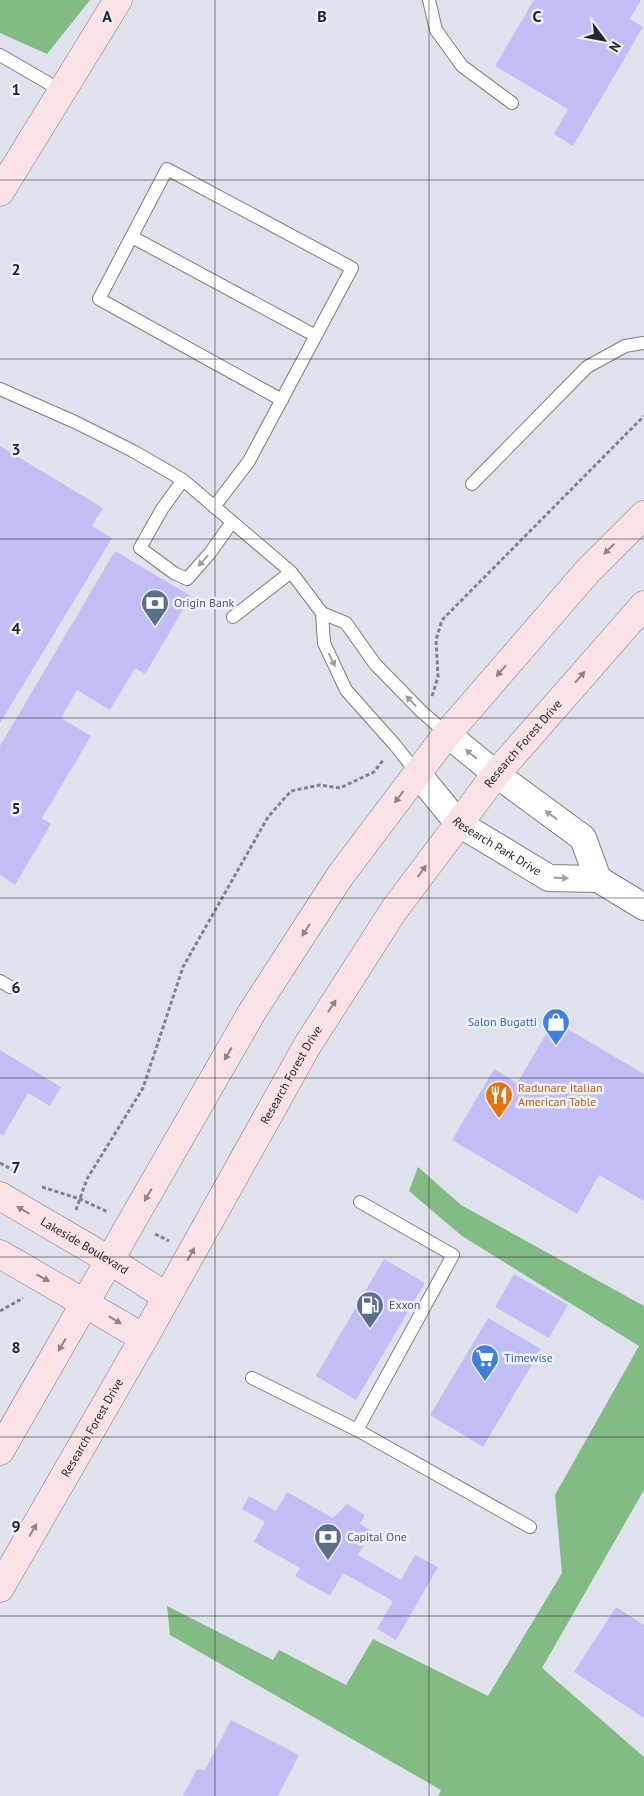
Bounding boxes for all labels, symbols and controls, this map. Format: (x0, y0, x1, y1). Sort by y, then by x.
text: A (102, 6, 112, 26)
text: B (317, 6, 327, 26)
text: C (533, 6, 542, 26)
north arrow (579, 15, 629, 65)
text: N (605, 38, 625, 56)
text: 1 (11, 79, 21, 99)
text: 2 (11, 259, 21, 279)
text: 3 (11, 439, 21, 459)
one-way arrow (604, 543, 616, 555)
one-way arrow (197, 555, 209, 567)
bank icon: Origin Bank (140, 588, 170, 627)
place label: Origin Bank (174, 595, 234, 610)
text: 4 (11, 618, 21, 638)
one-way arrow (328, 653, 336, 667)
one-way arrow (496, 664, 507, 677)
one-way arrow (574, 672, 586, 684)
one-way arrow (405, 695, 417, 707)
street label: Research Forest Drive (481, 696, 565, 790)
one-way arrow (465, 749, 478, 760)
one-way arrow (394, 790, 405, 803)
text: 5 (11, 798, 21, 818)
one-way arrow (544, 810, 558, 820)
street label: Research Park Drive (449, 814, 544, 879)
one-way arrow (417, 865, 428, 878)
one-way arrow (554, 875, 570, 883)
one-way arrow (301, 923, 310, 936)
text: 6 (11, 977, 21, 997)
one-way arrow (327, 1000, 337, 1013)
shop icon: Salon Bugatti (541, 1007, 571, 1046)
place label: Salon Bugatti (468, 1014, 537, 1029)
street label: Research Forest Drive (257, 1023, 325, 1127)
one-way arrow (224, 1048, 233, 1061)
restaurant icon: Radunare Italian American Table (484, 1080, 514, 1119)
place label: Radunare Italian American Table (518, 1080, 603, 1109)
text: 7 (11, 1157, 21, 1177)
one-way arrow (143, 1189, 152, 1202)
one-way arrow (17, 1205, 30, 1214)
street label: Lakeside Boulevard (38, 1214, 131, 1277)
one-way arrow (187, 1247, 195, 1261)
one-way arrow (35, 1274, 50, 1282)
fuel station icon: Exxon (355, 1290, 385, 1329)
place label: Exxon (389, 1297, 420, 1312)
one-way arrow (109, 1315, 122, 1325)
text: 8 (11, 1337, 21, 1357)
one-way arrow (57, 1338, 66, 1351)
supermarket icon: Timewise (470, 1343, 500, 1382)
place label: Timewise (504, 1350, 553, 1365)
street label: Research Forest Drive (58, 1375, 126, 1479)
text: 9 (11, 1516, 21, 1536)
bank icon: Capital One (313, 1522, 343, 1561)
one-way arrow (29, 1523, 37, 1538)
place label: Capital One (347, 1529, 407, 1544)

